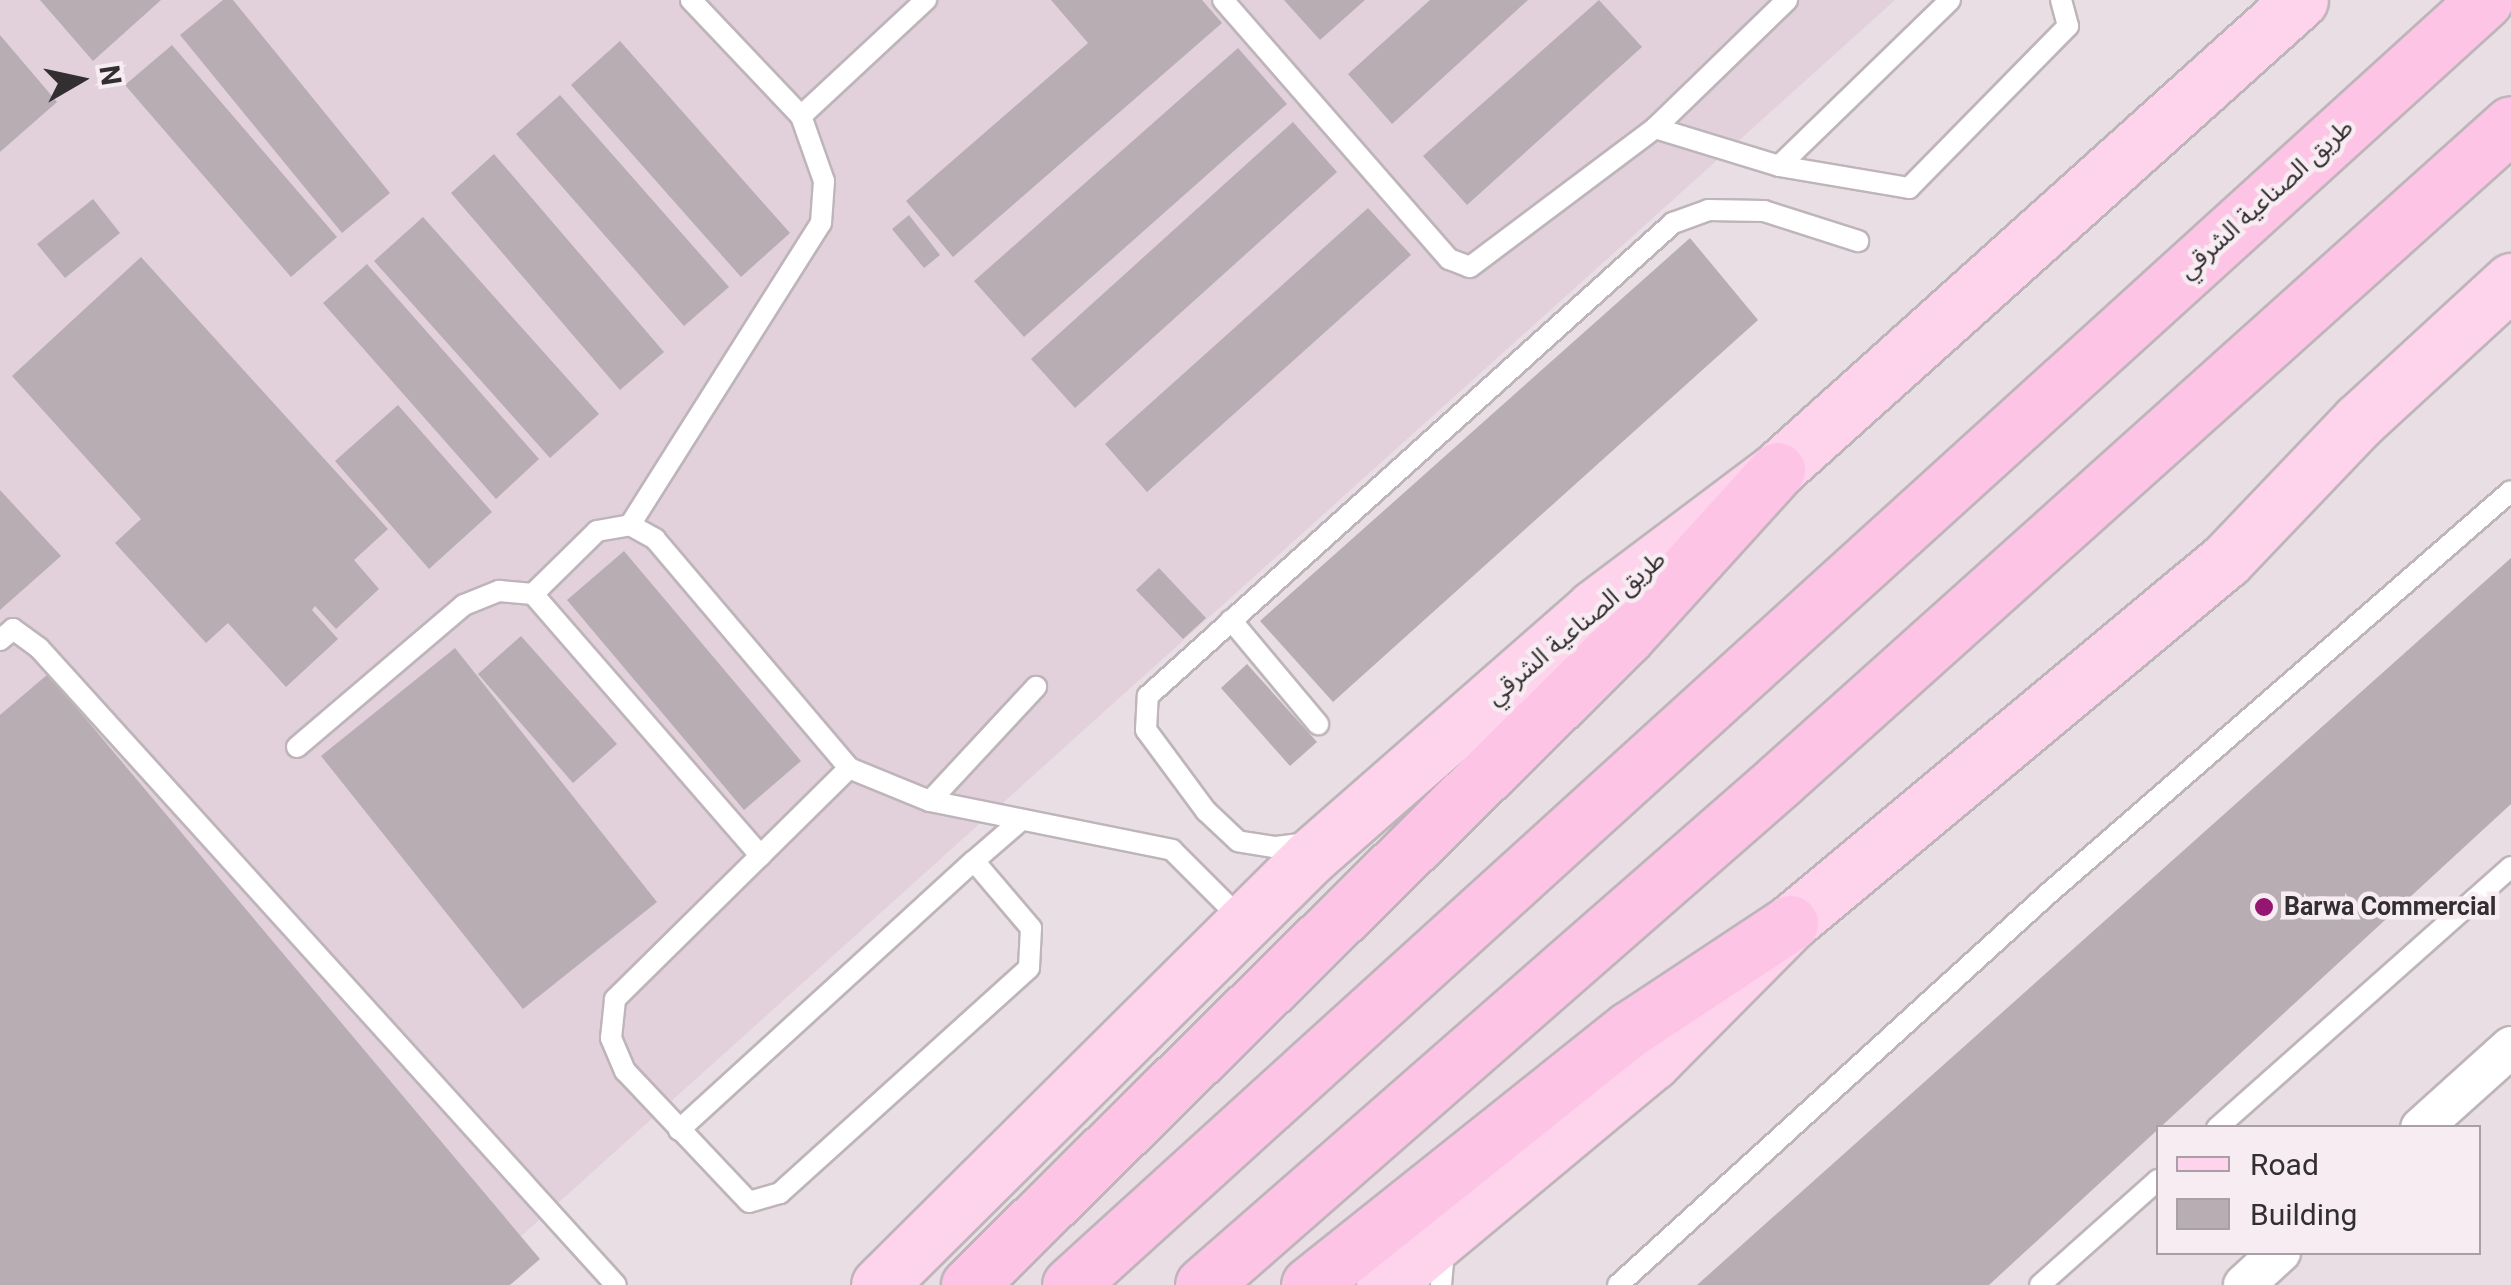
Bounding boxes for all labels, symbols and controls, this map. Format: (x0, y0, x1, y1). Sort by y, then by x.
north arrow (30, 30, 130, 130)
text: N (92, 63, 128, 88)
street label: طريق الصناعية الشرقي (2172, 113, 2360, 285)
street label: طريق الصناعية الشرقي (1480, 544, 1672, 712)
place label: Barwa Commercial (2284, 892, 2496, 922)
marker: Barwa Commercial (2253, 896, 2275, 918)
legend (2156, 1125, 2481, 1255)
text: Road (2250, 1147, 2319, 1182)
text: Building (2250, 1197, 2357, 1232)

